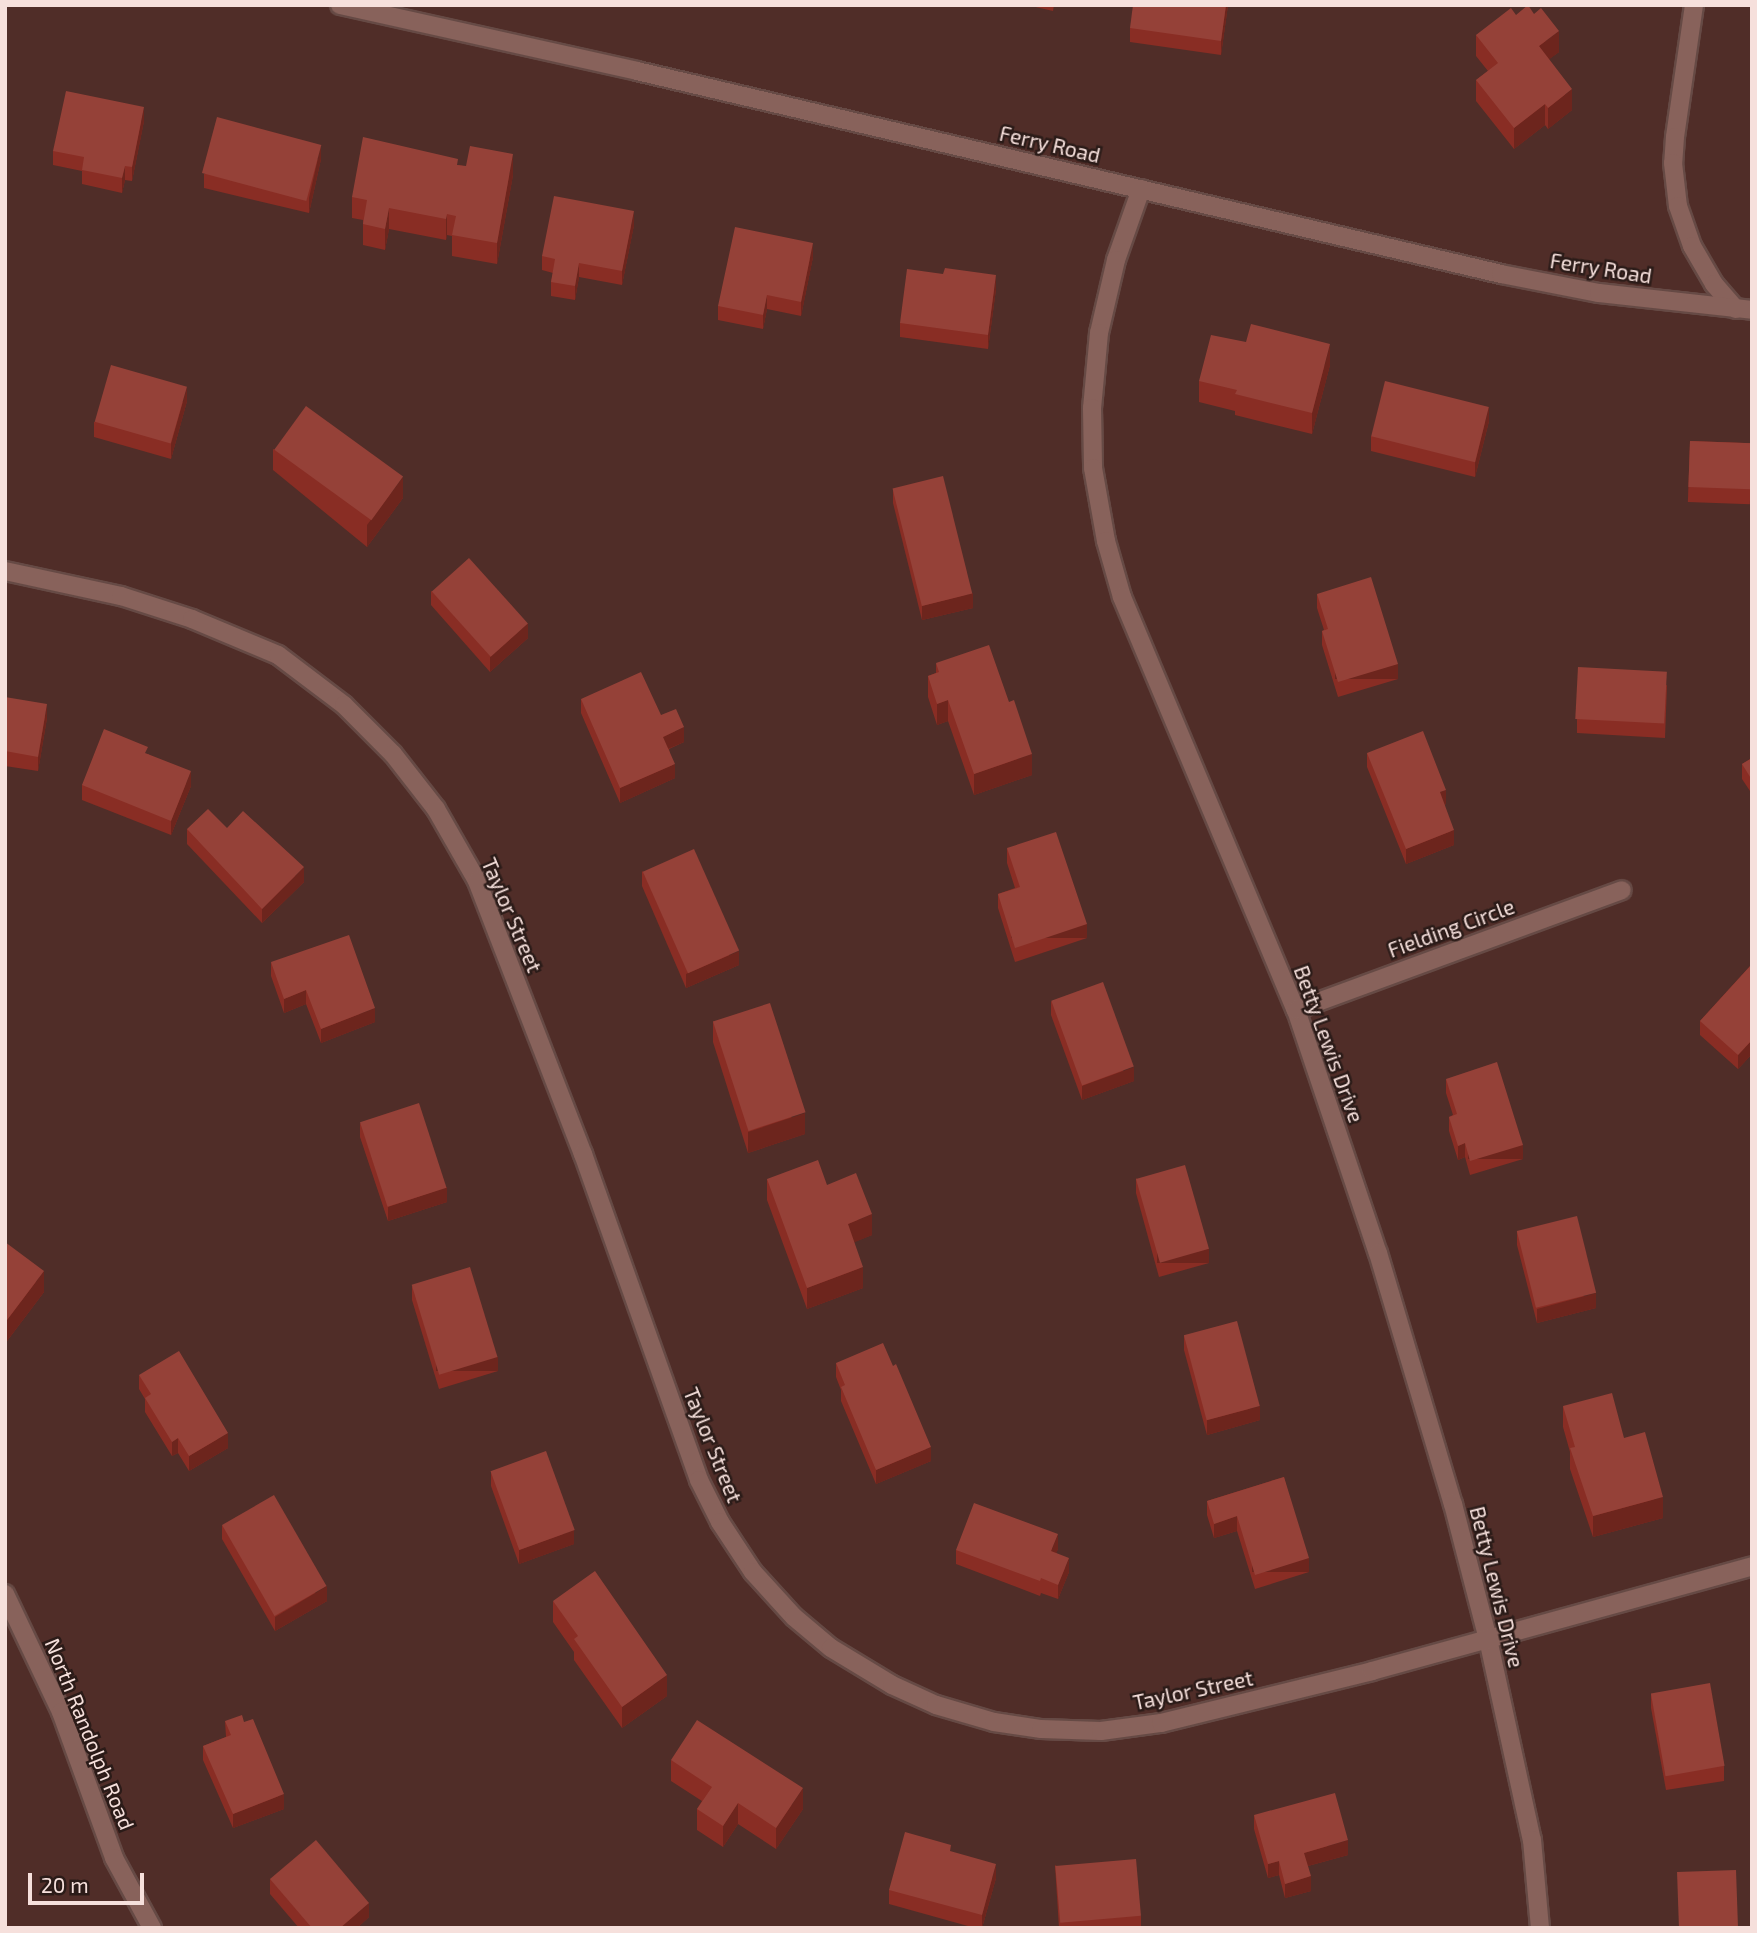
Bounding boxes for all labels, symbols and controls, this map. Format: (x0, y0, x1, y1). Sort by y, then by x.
street label: Ferry Road (997, 120, 1103, 168)
street label: Ferry Road (1548, 247, 1654, 289)
street label: Taylor Street (476, 854, 548, 976)
street label: Fielding Circle (1384, 893, 1518, 963)
street label: Betty Lewis Drive (1289, 962, 1369, 1126)
street label: Taylor Street (678, 1383, 748, 1507)
street label: Betty Lewis Drive (1465, 1503, 1529, 1671)
street label: North Randolph Road (40, 1635, 140, 1833)
street label: Taylor Street (1130, 1665, 1256, 1715)
scale bar (32, 1860, 147, 1904)
text: 20 m (41, 1872, 89, 1897)

